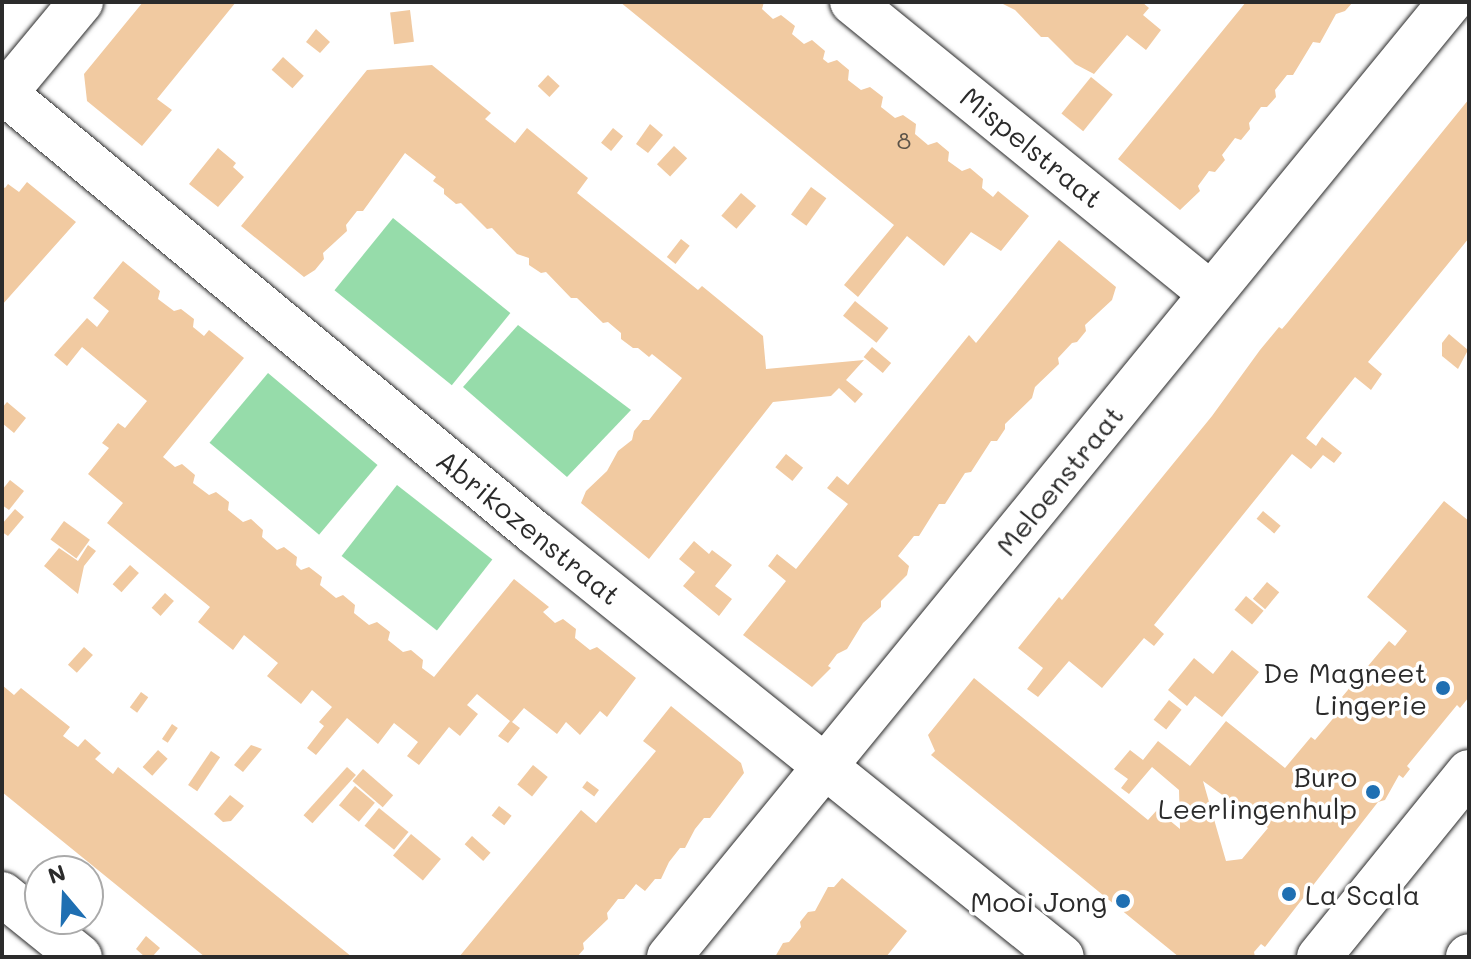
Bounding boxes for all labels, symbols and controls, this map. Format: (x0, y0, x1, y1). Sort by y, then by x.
street label: Mispelstraat (954, 79, 1110, 215)
house number: 8 (897, 126, 911, 154)
street label: Meloenstraat (988, 398, 1130, 562)
street label: Abrikozenstraat (430, 443, 628, 611)
place label: De Magneet Lingerie (1263, 655, 1427, 721)
marker: De Magneet Lingerie (1434, 679, 1452, 697)
place label: Buro Leerlingenhulp (1158, 759, 1357, 825)
marker: Buro Leerlingenhulp (1364, 783, 1382, 801)
north arrow (24, 855, 104, 935)
text: N (44, 857, 69, 890)
place label: La Scala (1305, 877, 1420, 911)
place label: Mooi Jong (970, 884, 1107, 918)
marker: La Scala (1280, 885, 1298, 903)
marker: Mooi Jong (1114, 892, 1132, 910)

